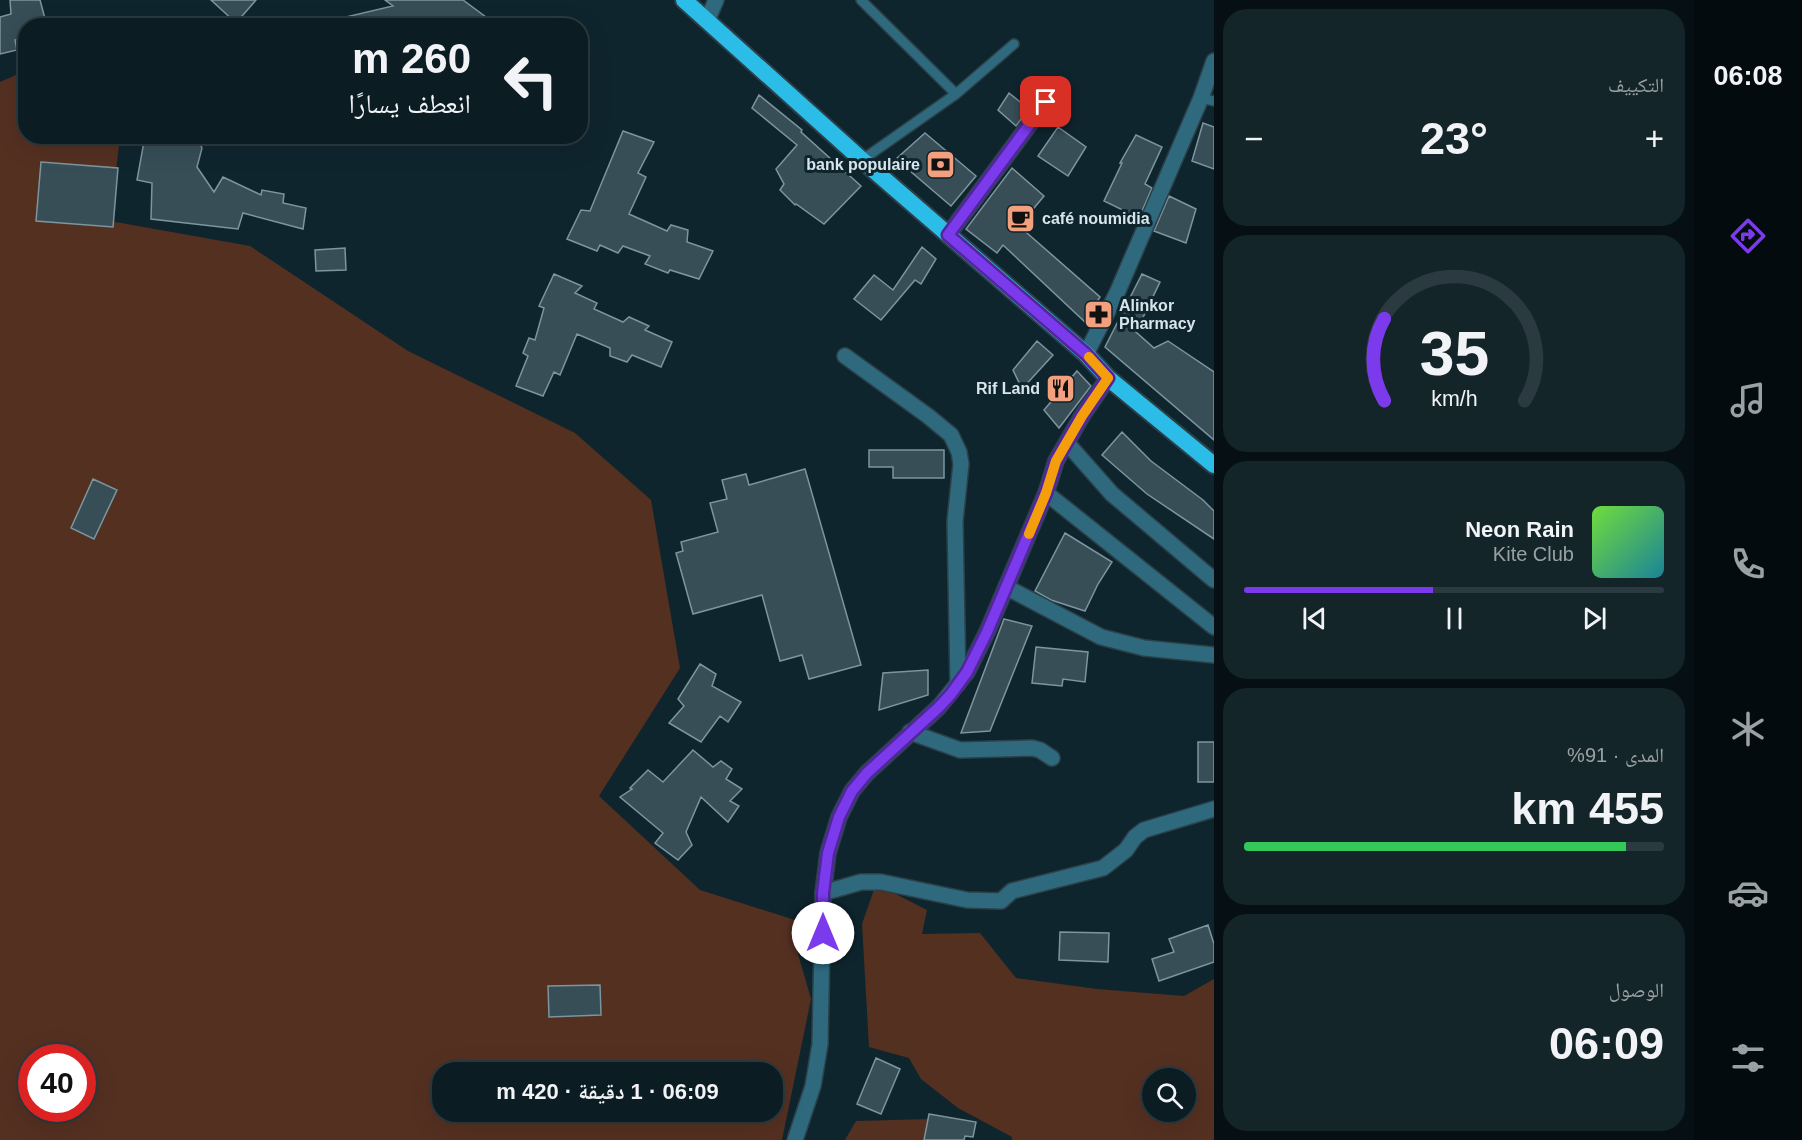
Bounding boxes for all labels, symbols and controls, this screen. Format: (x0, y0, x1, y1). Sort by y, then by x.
text: 260 m (352, 35, 471, 82)
icon: left (492, 42, 570, 120)
text: 06:08 (1713, 61, 1783, 91)
text: التكييف (1608, 74, 1664, 96)
pin (1020, 76, 1071, 127)
icon: arrive (1029, 85, 1062, 118)
text: انعطف يسارًا (349, 89, 471, 119)
text: 23° (1420, 113, 1488, 164)
text: − (1244, 120, 1263, 157)
text: + (1645, 120, 1664, 157)
bank icon: bank populaire (925, 148, 957, 180)
place label: bank populaire (806, 156, 920, 173)
cafe icon: café noumidia (1005, 202, 1037, 234)
place label: café noumidia (1042, 210, 1150, 227)
icon: directions (1727, 215, 1769, 257)
place label: Alinkor Pharmacy (1119, 297, 1196, 332)
pharmacy icon: Alinkor Pharmacy (1082, 298, 1114, 330)
text: 35 (1419, 319, 1489, 388)
restaurant icon: Rif Land (1045, 372, 1077, 404)
icon: music (1727, 379, 1769, 421)
place label: Rif Land (976, 380, 1040, 397)
text: km/h (1431, 387, 1477, 411)
text: Neon Rain (1465, 517, 1574, 542)
text: Kite Club (1493, 543, 1574, 565)
icon: phone (1727, 543, 1769, 585)
icon: previous (1298, 602, 1331, 635)
icon: pause (1438, 602, 1471, 635)
icon: next (1578, 602, 1611, 635)
icon: climate (1727, 708, 1769, 750)
text: المدى · 91% (1567, 744, 1664, 766)
text: 455 km (1511, 783, 1664, 834)
icon: car (1727, 872, 1769, 914)
position arrow (791, 901, 855, 965)
text: الوصول (1609, 979, 1664, 1001)
text: 06:09 (1549, 1018, 1664, 1069)
icon: filters (1727, 1037, 1769, 1079)
speed limit sign: 40 (18, 1044, 96, 1122)
map controls (1142, 1068, 1196, 1122)
button: search (1142, 1068, 1196, 1122)
text: 06:09 · 1 دقيقة · 420 m (496, 1079, 719, 1104)

